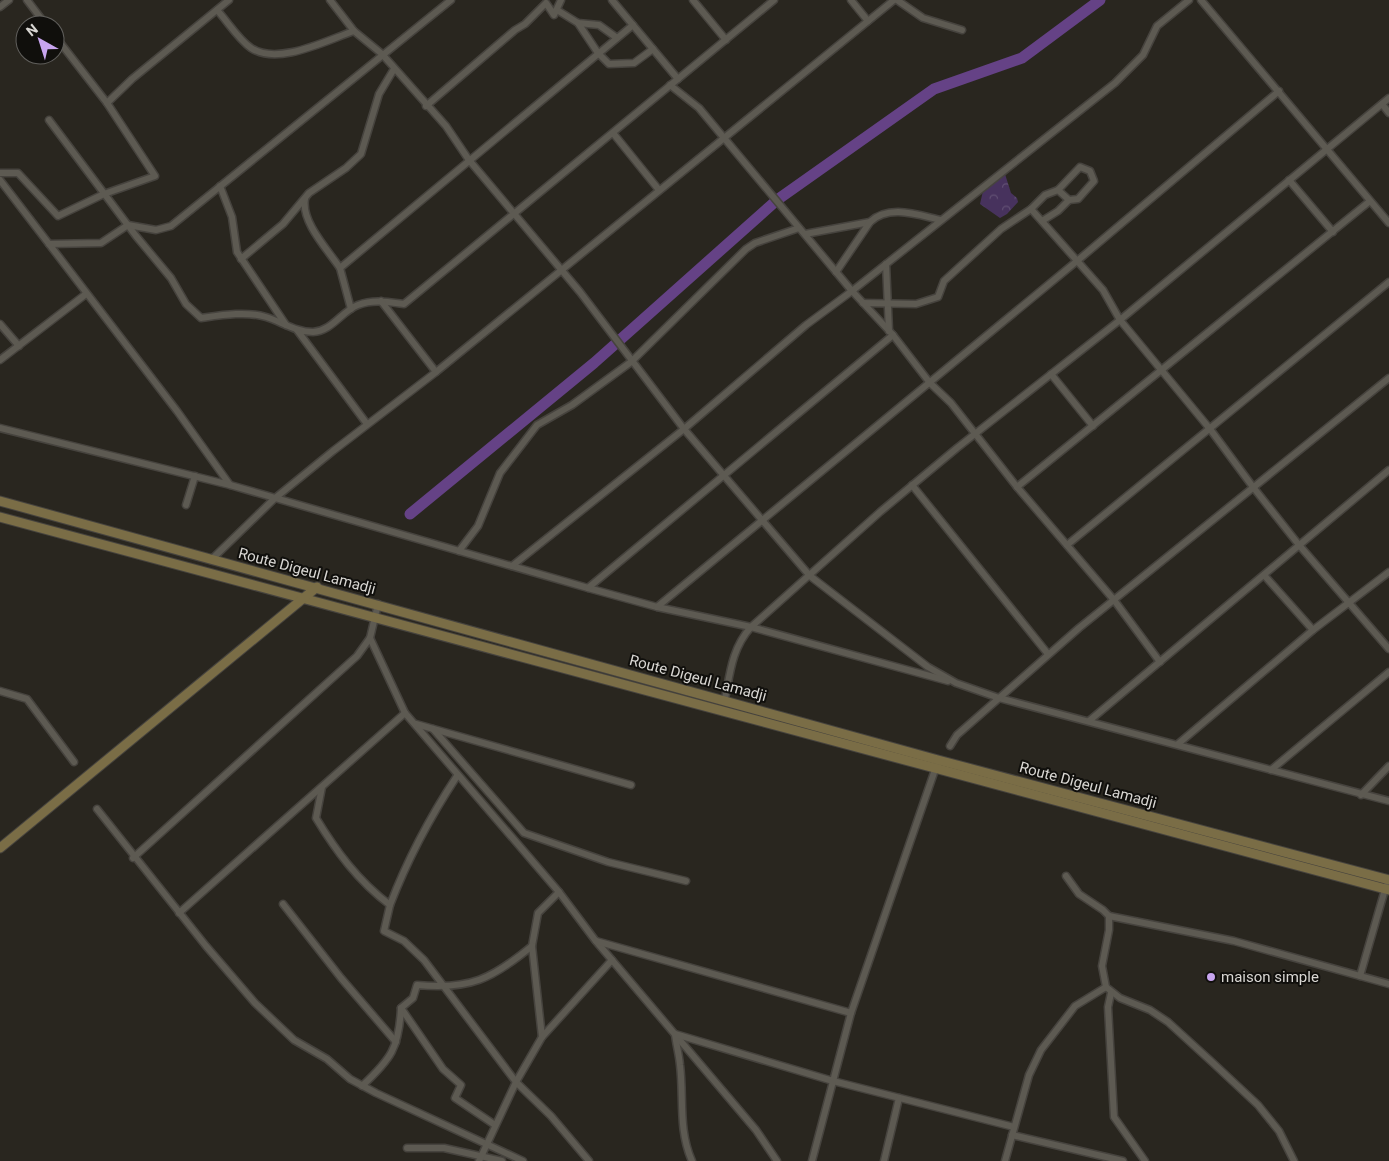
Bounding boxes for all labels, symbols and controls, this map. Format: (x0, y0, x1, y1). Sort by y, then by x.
north arrow (15, 15, 65, 65)
text: N (23, 21, 41, 39)
street label: Route Digeul Lamadji (236, 544, 378, 598)
street label: Route Digeul Lamadji (627, 651, 769, 705)
street label: Route Digeul Lamadji (1017, 758, 1159, 812)
place label: maison simple (1221, 968, 1319, 986)
marker: maison simple (1205, 971, 1217, 983)

